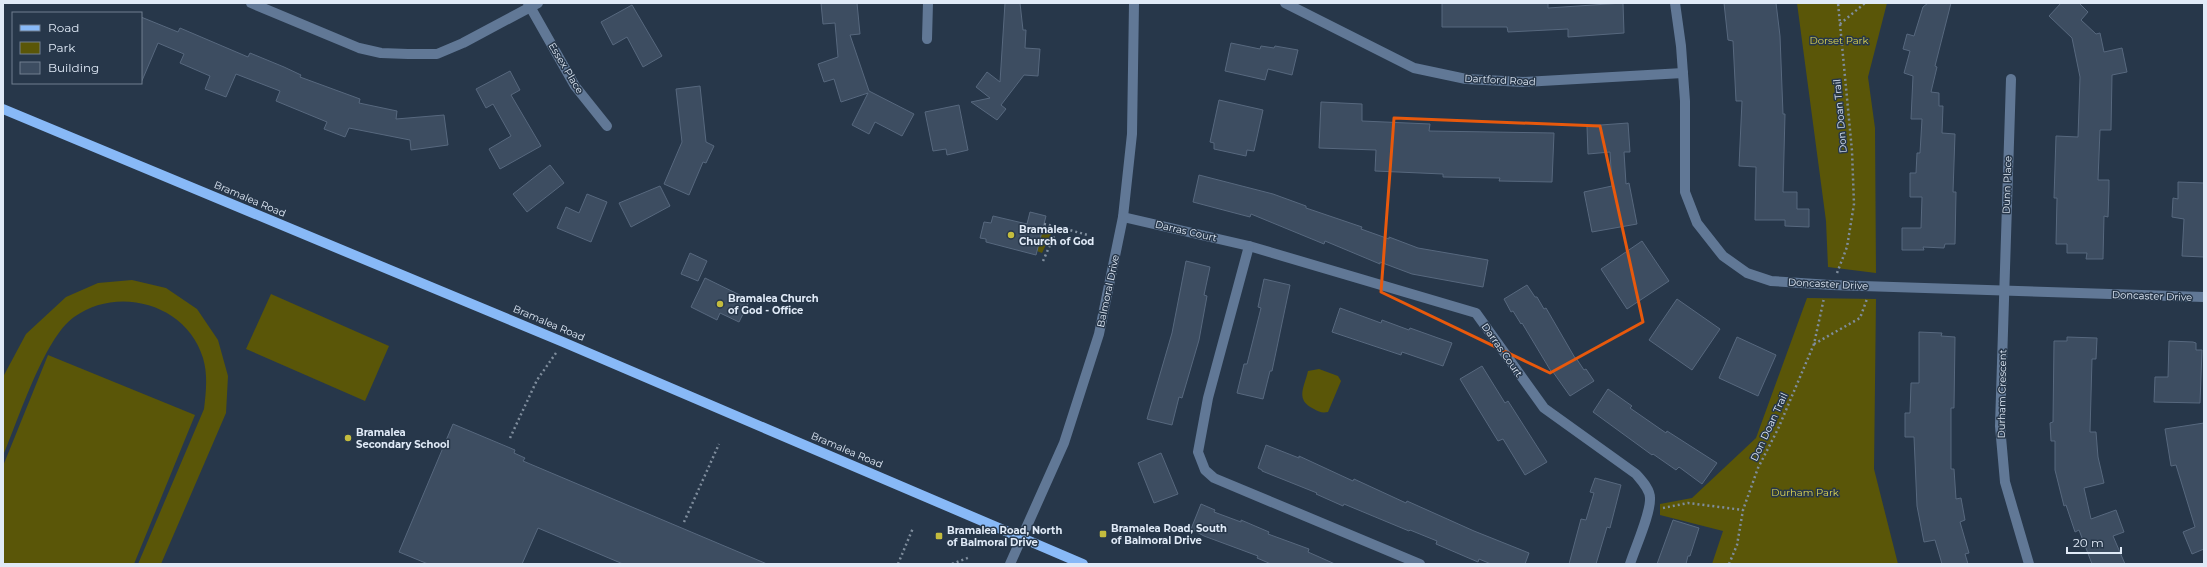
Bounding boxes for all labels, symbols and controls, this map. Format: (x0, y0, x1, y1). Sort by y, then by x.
legend (12, 12, 142, 84)
text: Road (48, 20, 79, 35)
park label: Dorset Park (1810, 34, 1868, 47)
text: Park (48, 40, 76, 55)
street label: Essex Place (546, 40, 586, 96)
text: Building (48, 60, 99, 75)
street label: Dartford Road (1464, 72, 1536, 88)
street label: Don Doan Trail (1830, 78, 1850, 154)
street label: Dunn Place (1999, 156, 2015, 214)
street label: Bramalea Road (212, 178, 288, 220)
street label: Darras Court (1154, 218, 1218, 244)
place label: Bramalea Church of God (1019, 223, 1094, 248)
marker: Bramalea Church of God (1006, 230, 1016, 240)
street label: Balmoral Drive (1094, 253, 1122, 329)
street label: Doncaster Drive (1787, 275, 1869, 293)
street label: Doncaster Drive (2112, 288, 2192, 304)
place label: Bramalea Church of God - Office (728, 292, 819, 317)
marker: Bramalea Church of God - Office (715, 299, 725, 309)
street label: Bramalea Road (511, 302, 587, 344)
street label: Darras Court (1479, 320, 1525, 380)
street label: Durham Crescent (1995, 349, 2009, 439)
street label: Don Doan Trail (1747, 391, 1791, 463)
place label: Bramalea Secondary School (356, 426, 450, 451)
street label: Bramalea Road (809, 429, 885, 471)
marker: Bramalea Secondary School (343, 433, 353, 443)
park label: Durham Park (1771, 486, 1839, 499)
place label: Bramalea Road, South of Balmoral Drive (1111, 522, 1227, 547)
place label: Bramalea Road, North of Balmoral Drive (947, 524, 1062, 549)
marker: Bramalea Road, South of Balmoral Drive (1098, 529, 1108, 539)
scale bar (2067, 529, 2121, 555)
marker: Bramalea Road, North of Balmoral Drive (934, 531, 944, 541)
text: 20 m (2073, 535, 2104, 550)

